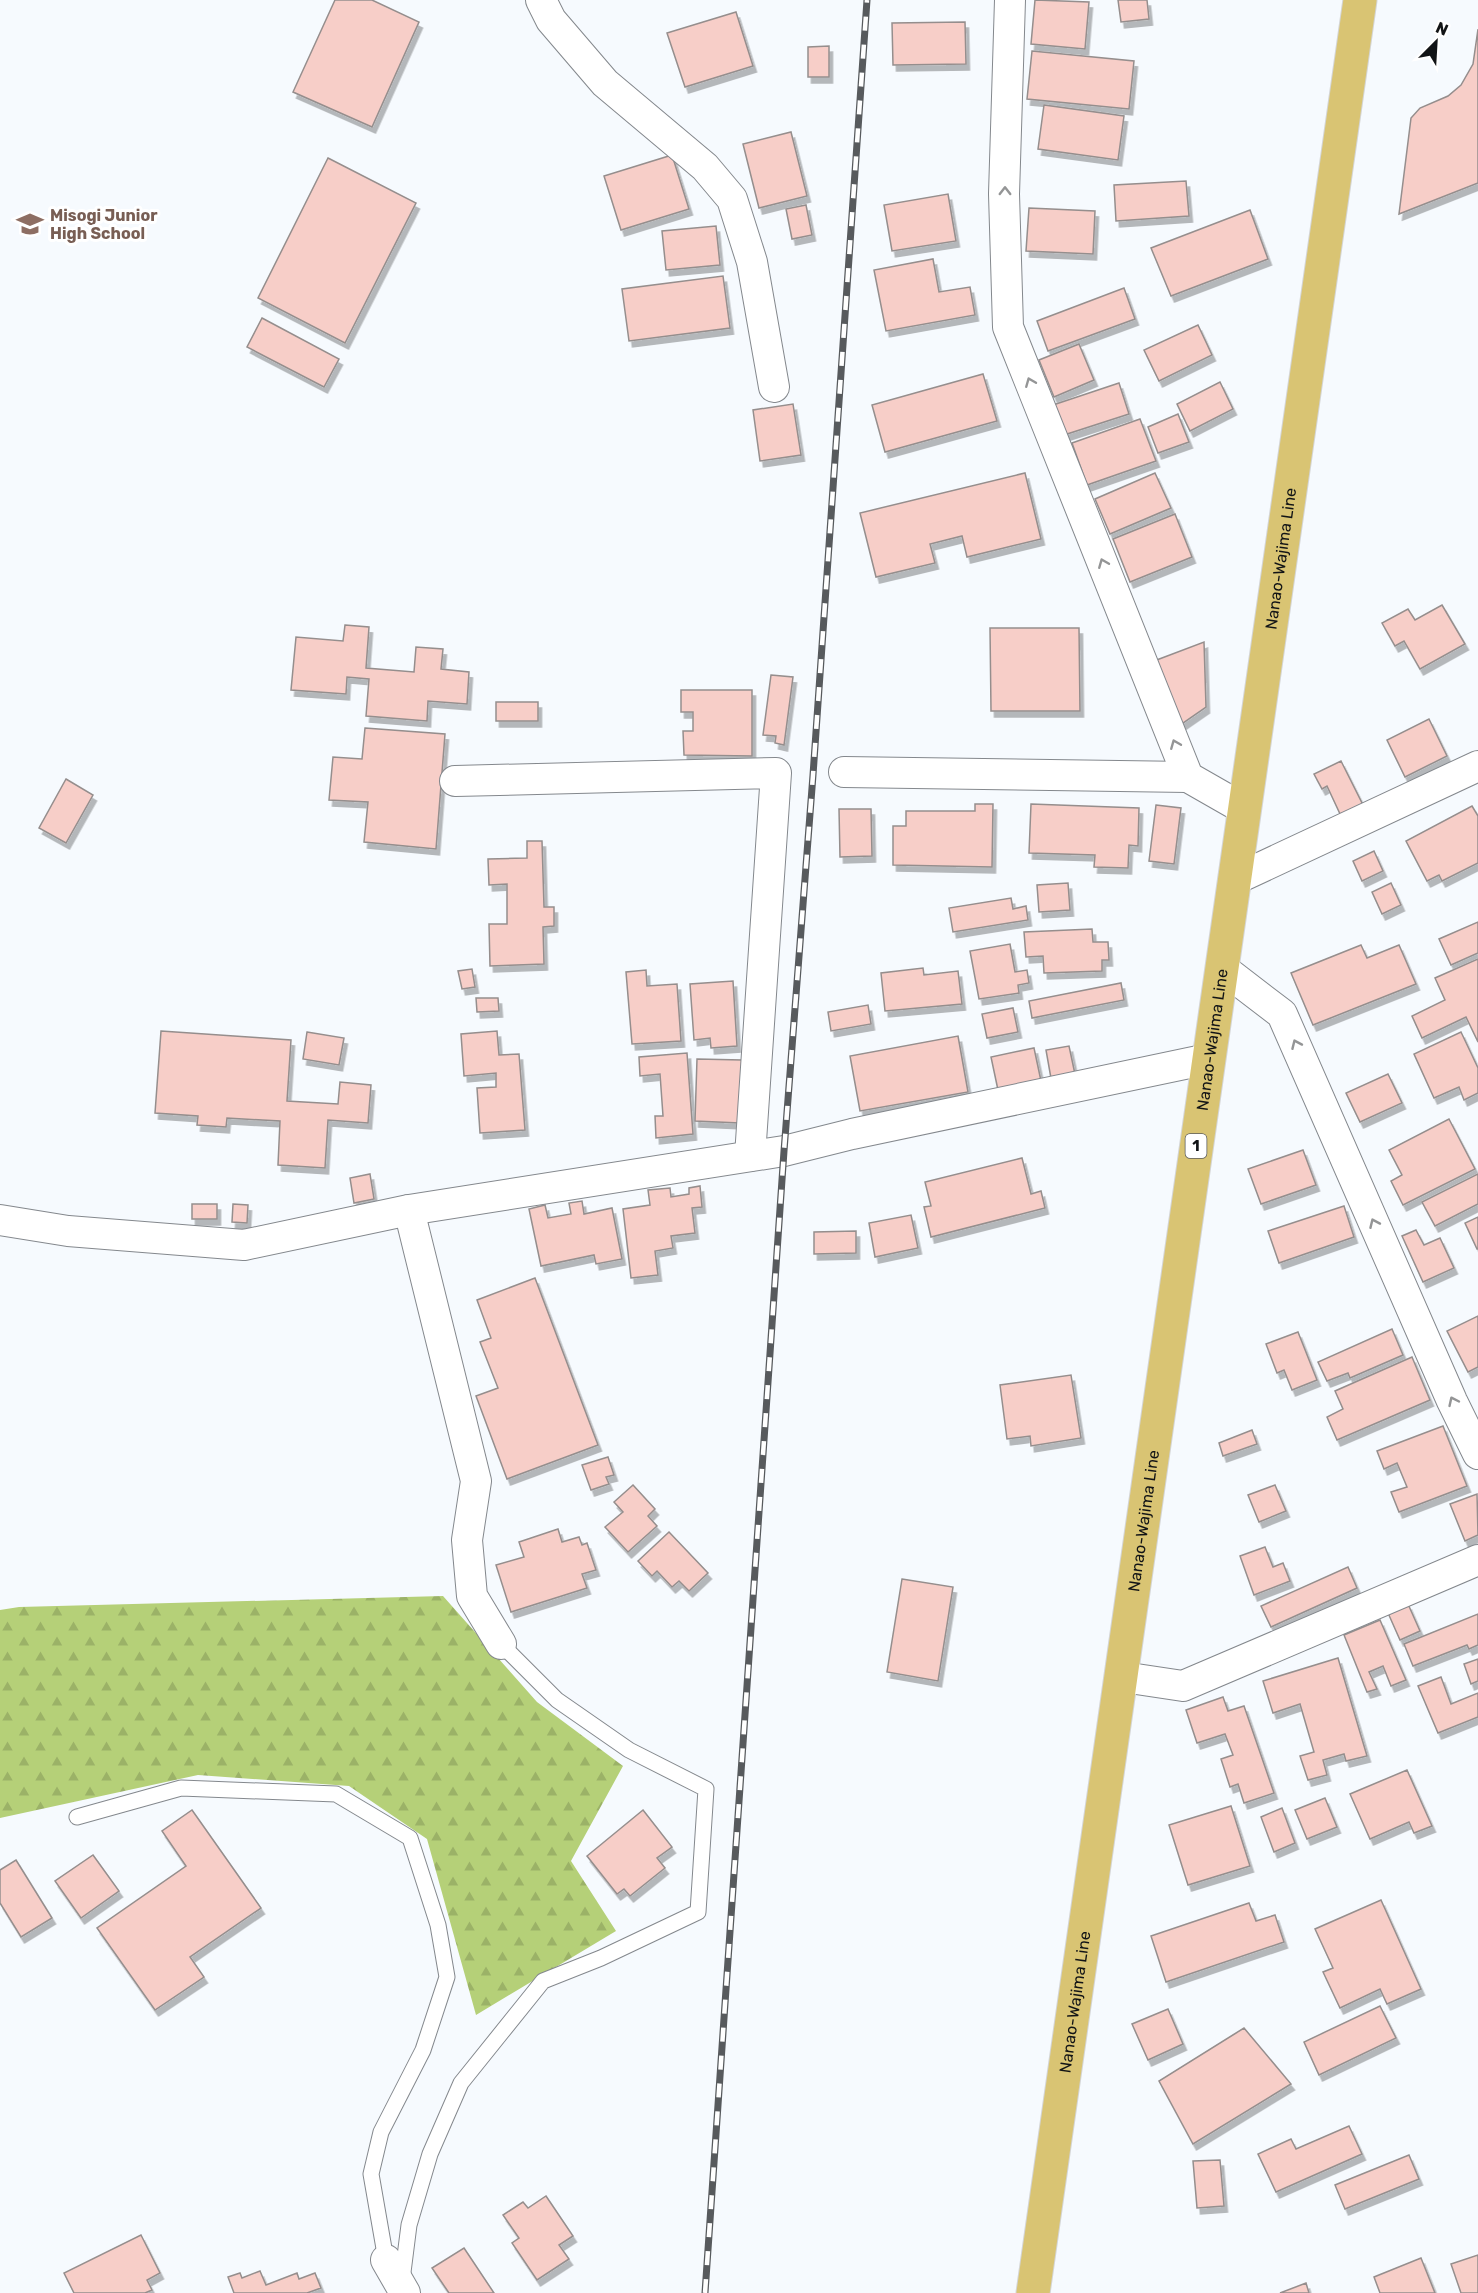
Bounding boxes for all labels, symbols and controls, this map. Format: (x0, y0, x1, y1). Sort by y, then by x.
north arrow (1406, 12, 1466, 72)
text: N (1433, 18, 1451, 40)
one-way arrow (999, 187, 1011, 196)
place label: Misogi Junior High School (50, 206, 158, 243)
school or university icon: Misogi Junior High School (15, 209, 45, 239)
one-way arrow (1025, 377, 1038, 388)
street label: Nanao-Wajima Line (1261, 486, 1300, 631)
one-way arrow (1097, 558, 1110, 569)
one-way arrow (1170, 739, 1182, 750)
street label: Nanao-Wajima Line (1193, 968, 1232, 1112)
one-way arrow (1291, 1040, 1303, 1051)
road number: 1 (1186, 1134, 1206, 1158)
one-way arrow (1369, 1218, 1381, 1229)
one-way arrow (1448, 1397, 1460, 1408)
street label: Nanao-Wajima Line (1124, 1449, 1163, 1593)
street label: Nanao-Wajima Line (1055, 1930, 1095, 2074)

